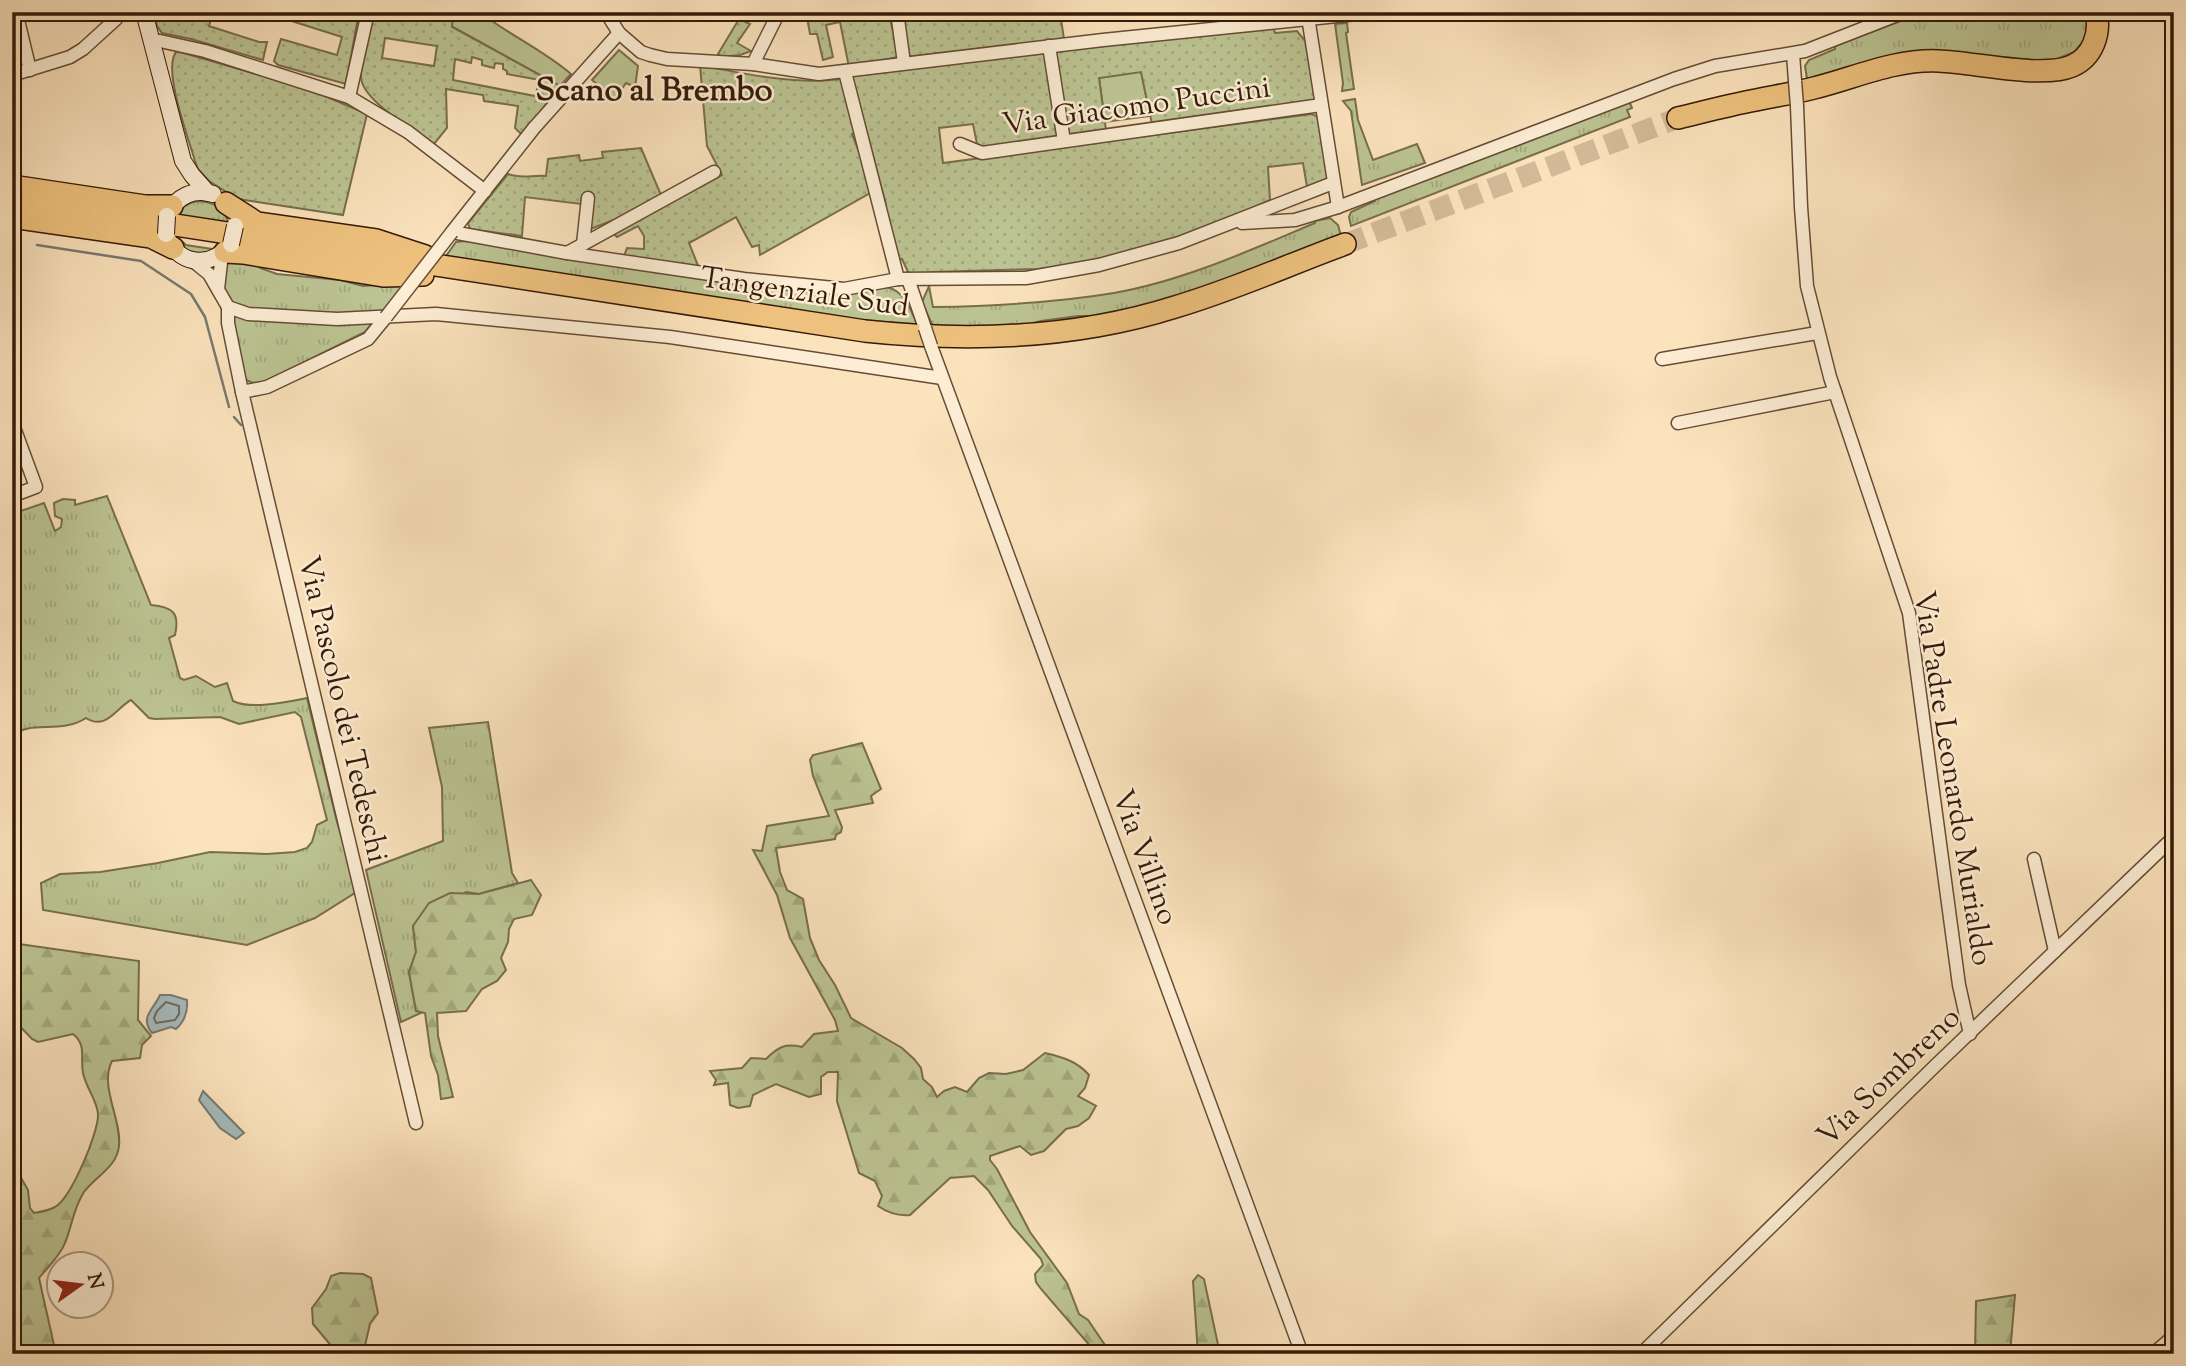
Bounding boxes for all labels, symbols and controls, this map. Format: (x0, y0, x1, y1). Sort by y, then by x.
street label: Via Giacomo Puccini (999, 67, 1273, 148)
district label: Scano al Brembo (535, 68, 773, 116)
street label: Tangenziale Sud (698, 258, 912, 329)
street label: Via Pascolo dei Tedeschi (285, 552, 398, 867)
street label: Via Padre Leonardo Murialdo (1901, 588, 2002, 969)
street label: Via Villino (1099, 784, 1188, 932)
street label: Via Sombreno (1808, 998, 1971, 1158)
north arrow (46, 1250, 116, 1320)
text: N (79, 1271, 109, 1292)

